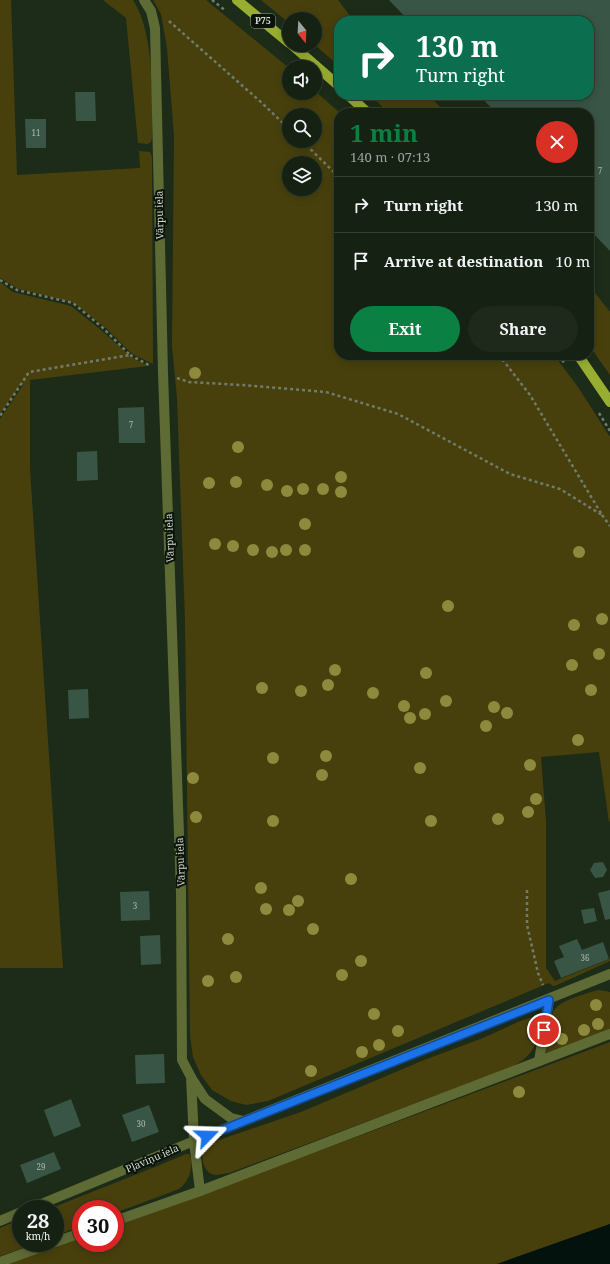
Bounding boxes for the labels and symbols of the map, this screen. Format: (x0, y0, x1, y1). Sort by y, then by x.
north arrow (282, 12, 322, 52)
road number: P75 (251, 14, 275, 28)
house number: 11 (32, 127, 40, 138)
house number: 7 (598, 165, 603, 176)
street label: Vārpu iela (152, 190, 166, 240)
house number: 7 (129, 419, 134, 430)
street label: Vārpu iela (161, 513, 177, 563)
street label: Vārpu iela (172, 837, 188, 887)
house number: 3 (133, 900, 138, 911)
house number: 36 (581, 952, 590, 963)
pin (527, 1013, 561, 1047)
position arrow (186, 1115, 228, 1157)
house number: 30 (137, 1118, 146, 1129)
street label: Pļaviņu iela (123, 1140, 181, 1175)
house number: 29 (37, 1161, 45, 1172)
speed limit sign: 30 (72, 1200, 124, 1252)

